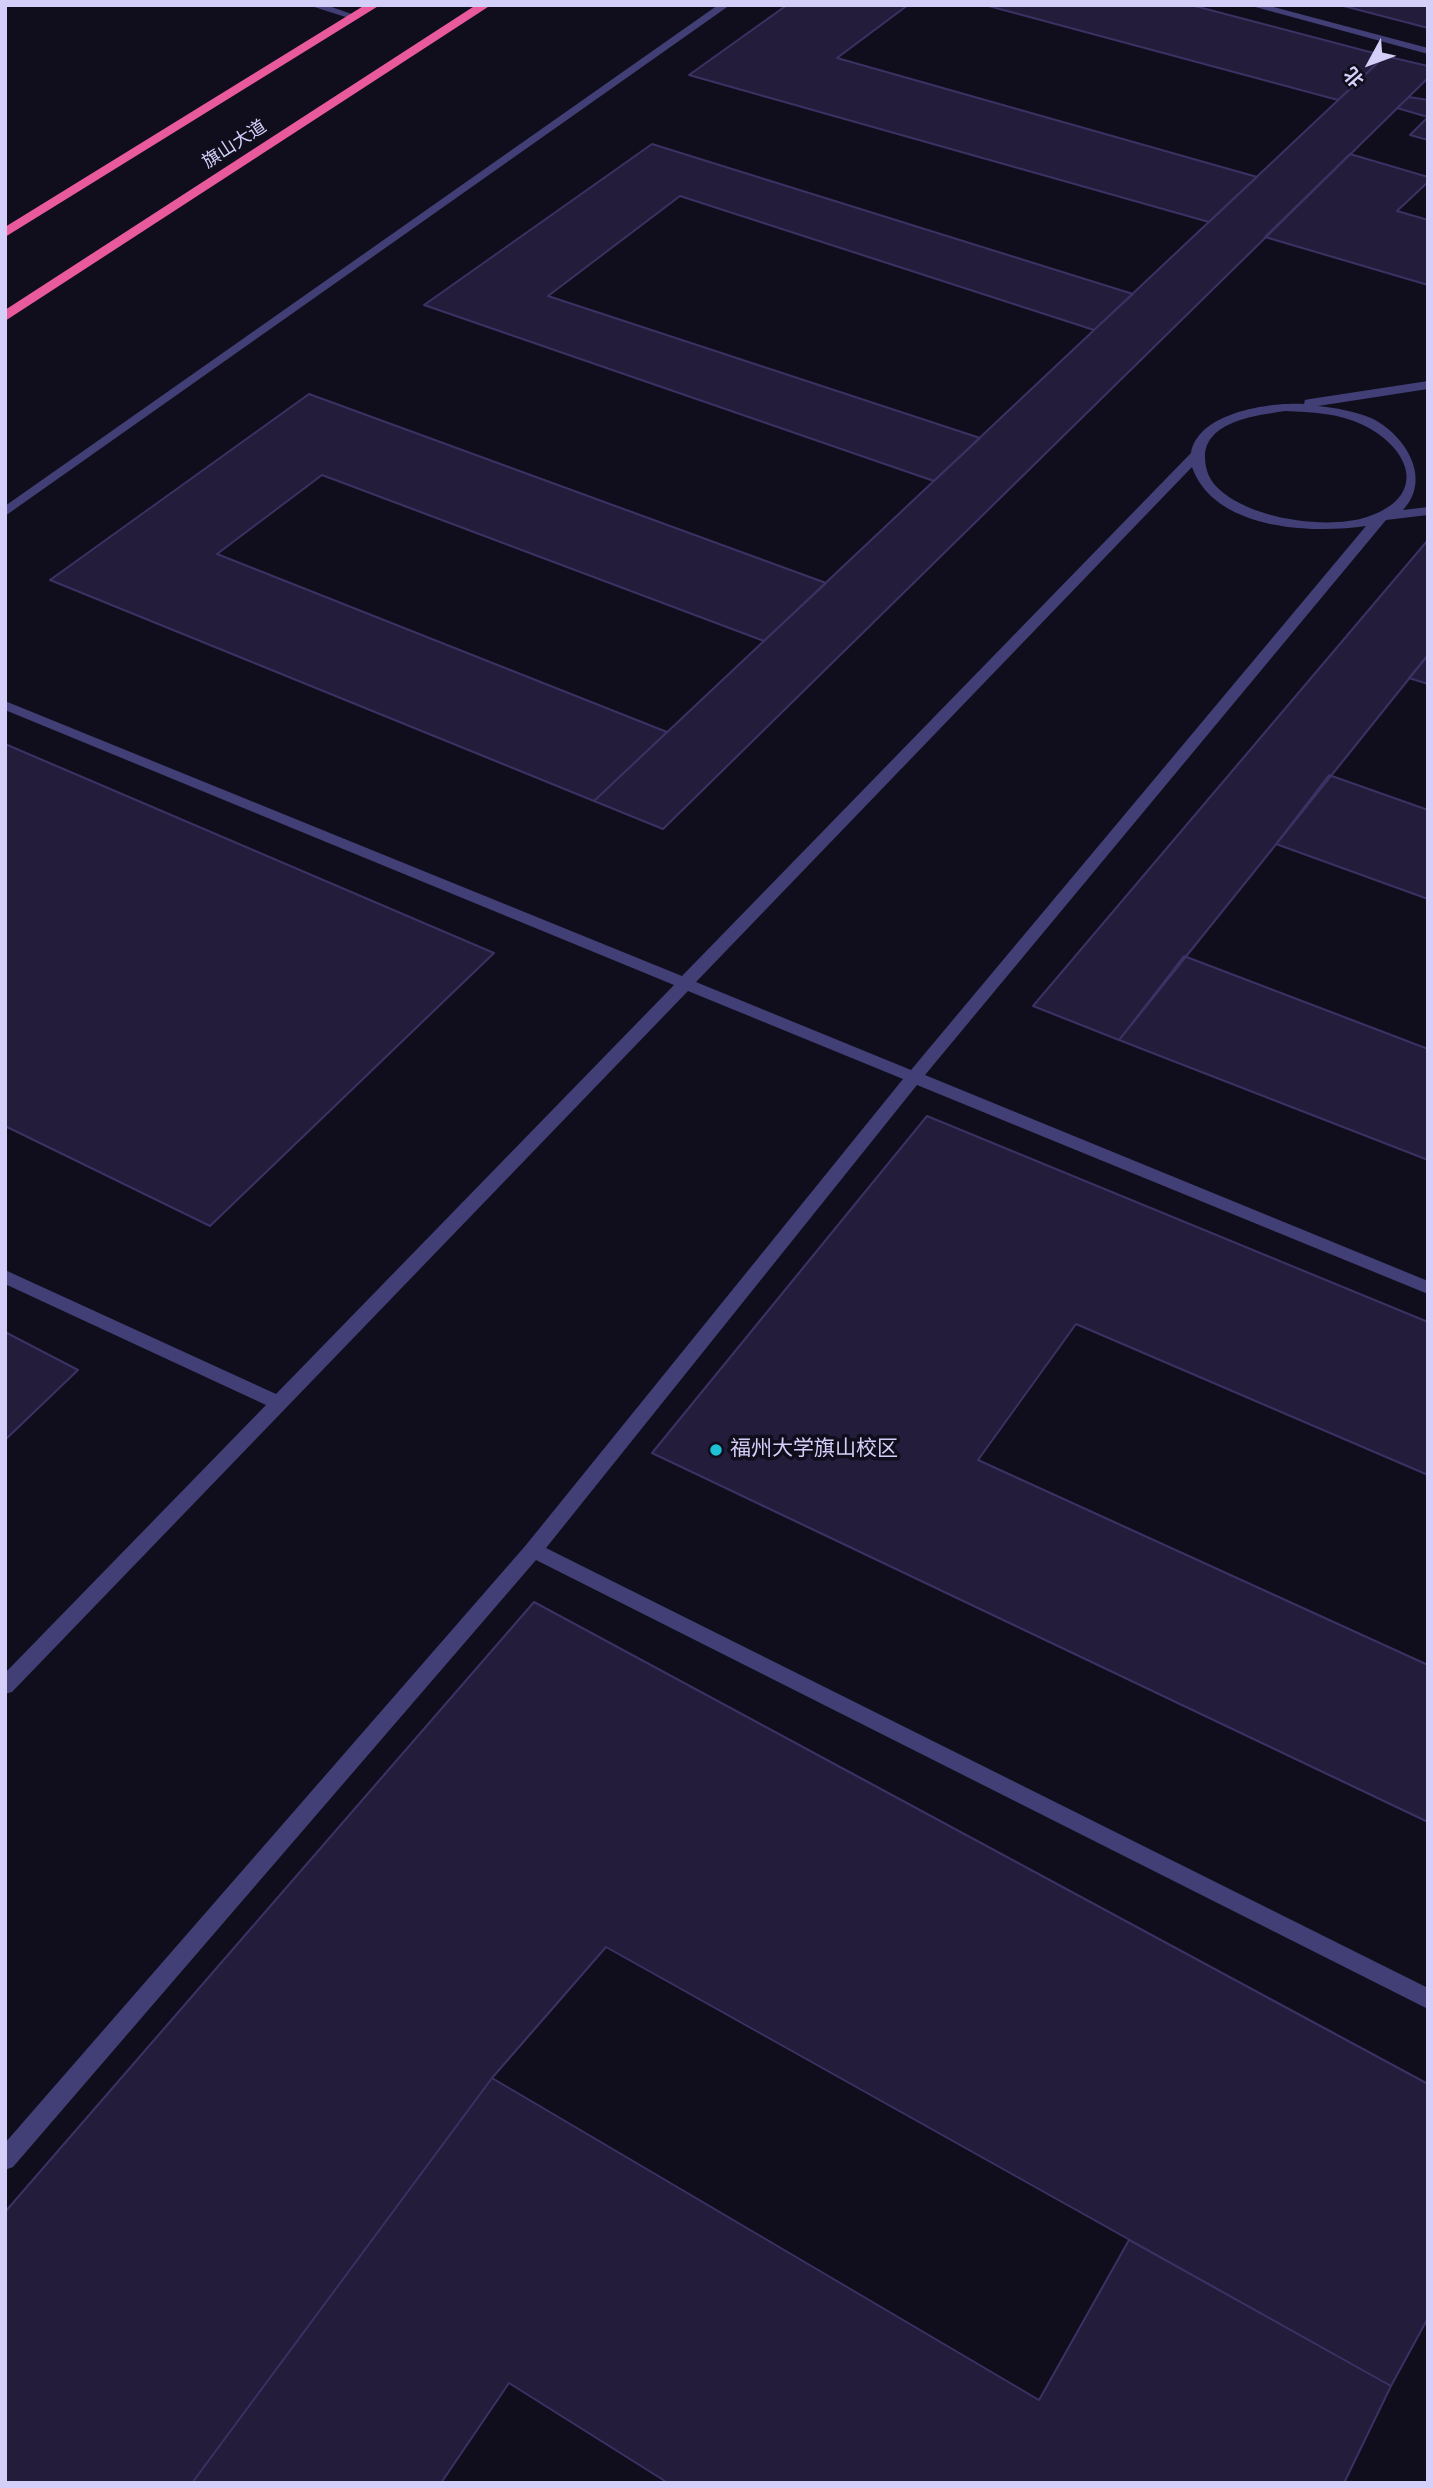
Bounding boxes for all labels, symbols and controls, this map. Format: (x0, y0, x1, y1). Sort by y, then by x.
north arrow (1335, 28, 1405, 98)
text: 北 (1337, 61, 1370, 93)
street label: 旗山大道 (199, 116, 271, 174)
place label: 福州大学旗山校区 (730, 1437, 898, 1463)
marker: 福州大学旗山校区 (708, 1442, 724, 1458)

